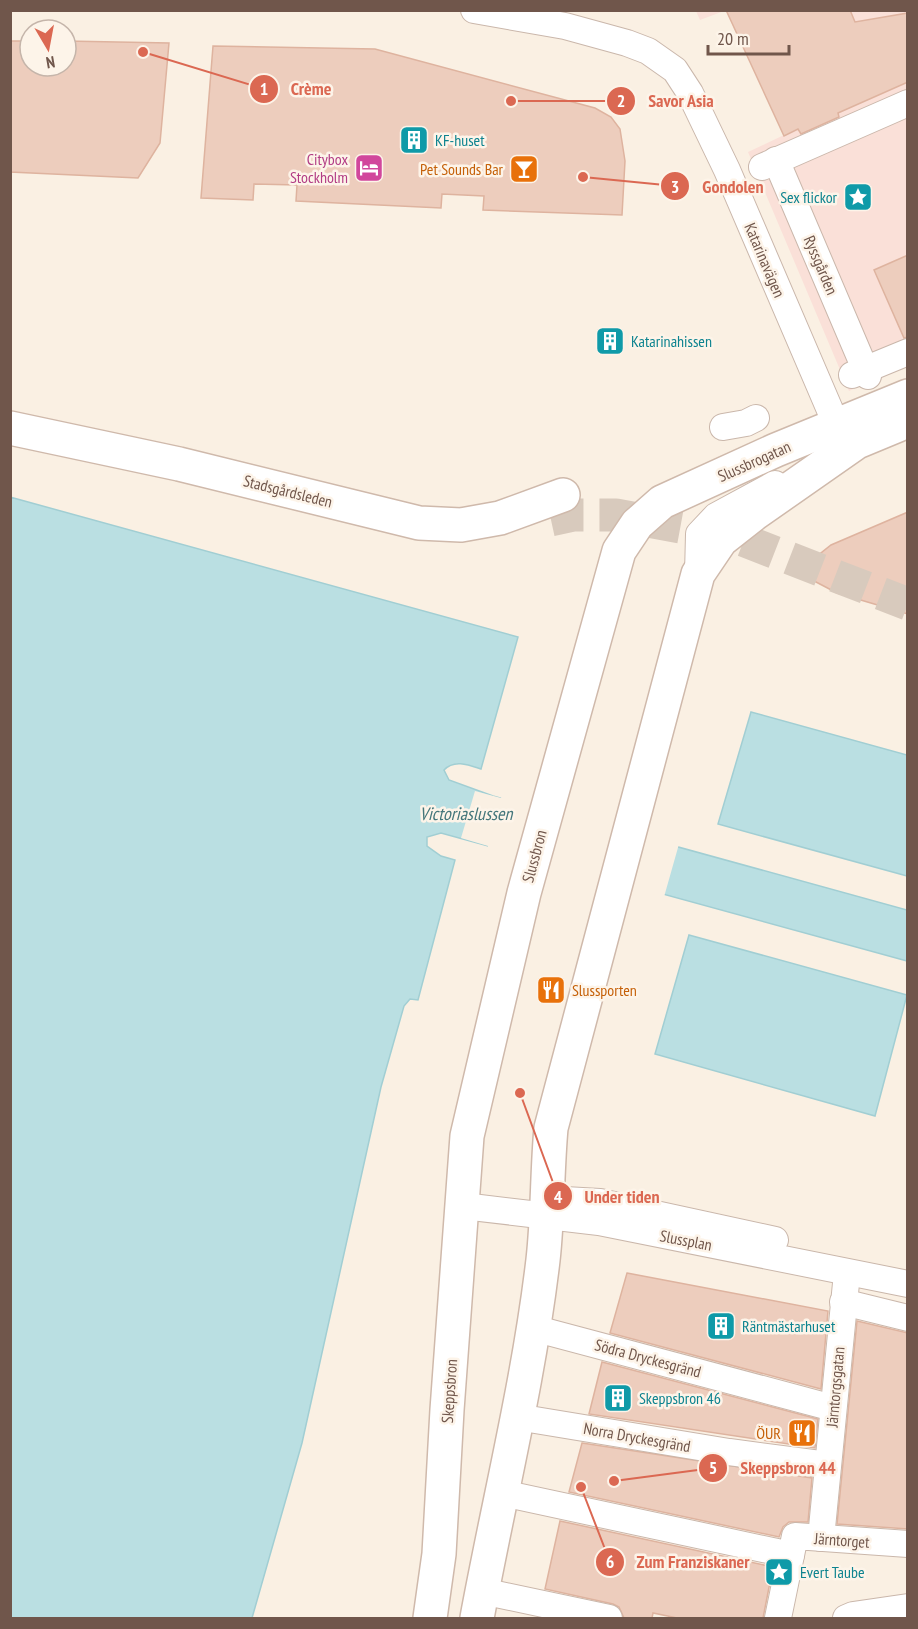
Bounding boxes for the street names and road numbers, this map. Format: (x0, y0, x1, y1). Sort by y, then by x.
street label: Katarinavägen (740, 220, 790, 300)
street label: Ryssgården (800, 232, 842, 298)
street label: Slussbrogatan (714, 436, 794, 486)
street label: Stadsgårdsleden (241, 470, 335, 512)
street label: Slussbron (517, 828, 551, 884)
street label: Slussplan (658, 1225, 714, 1255)
street label: Södra Dryckesgränd (593, 1334, 703, 1382)
street label: Järntorgsgatan (821, 1346, 848, 1429)
street label: Skeppsbron (437, 1358, 461, 1424)
street label: Norra Dryckesgränd (582, 1418, 692, 1456)
street label: Järntorget (813, 1528, 871, 1552)

